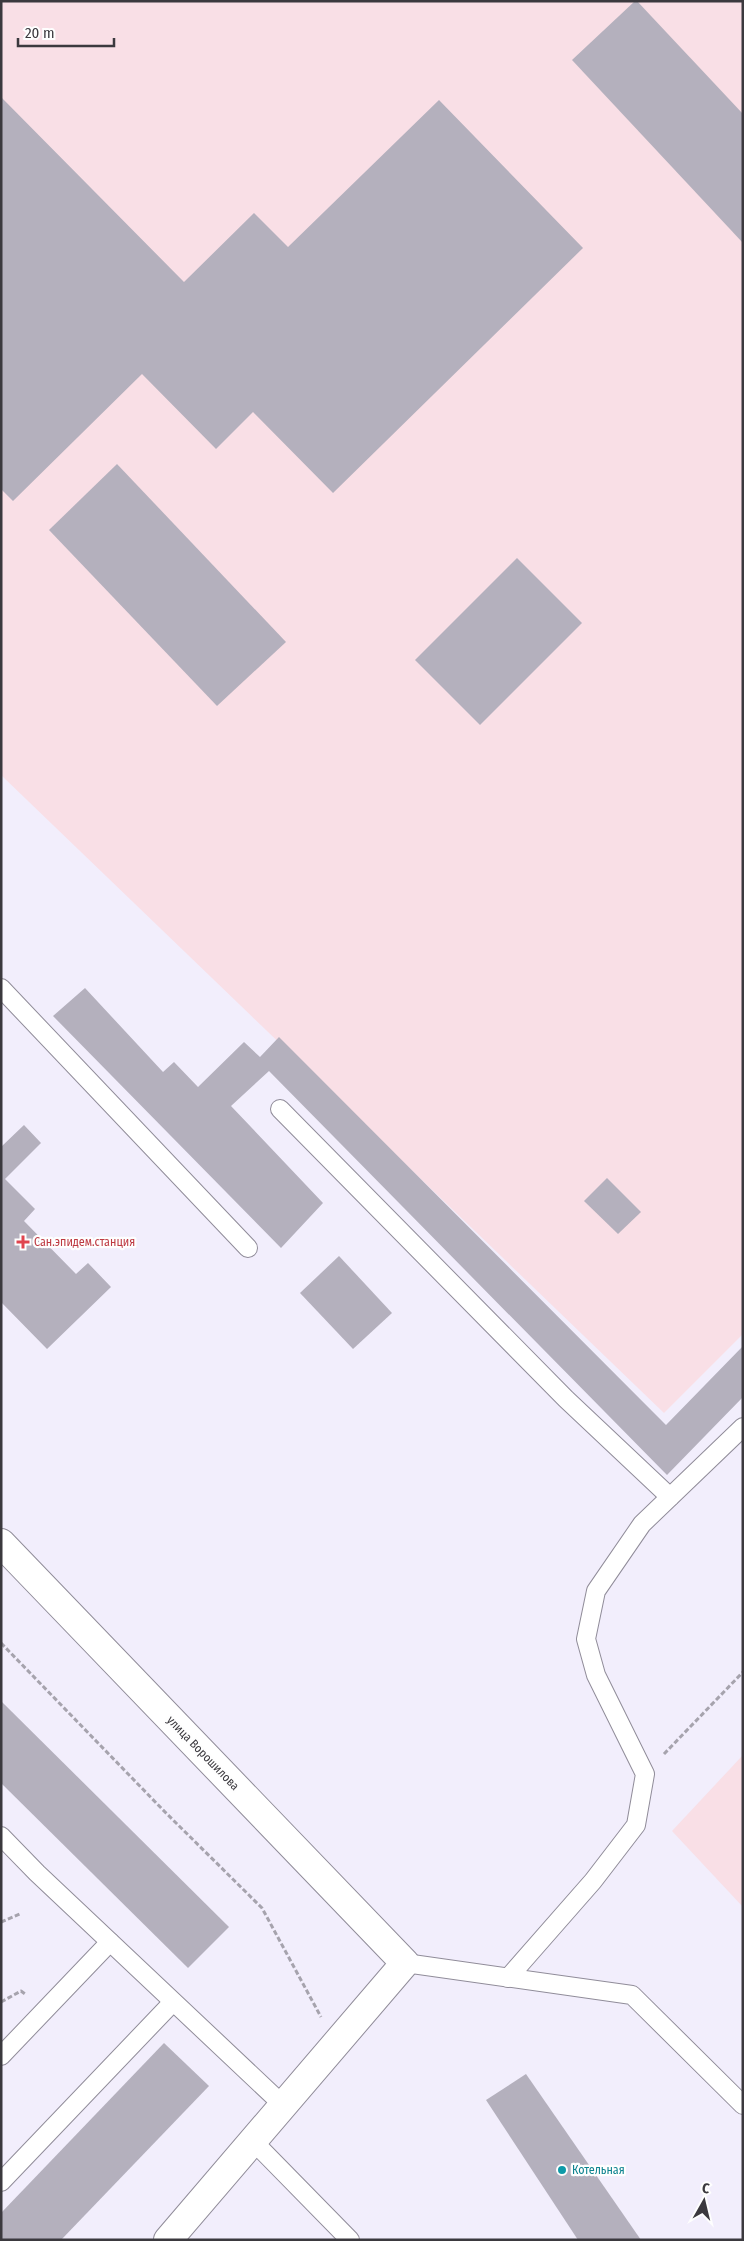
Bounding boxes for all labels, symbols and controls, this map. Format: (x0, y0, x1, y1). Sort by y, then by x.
scale bar (18, 15, 114, 47)
text: 20 m (25, 24, 55, 42)
marker: Сан.эпидем.станция (16, 1235, 30, 1249)
place label: Сан.эпидем.станция (34, 1235, 135, 1249)
street label: улица Ворошилова (164, 1713, 242, 1793)
place label: Котельная (572, 2163, 625, 2177)
marker: Котельная (556, 2164, 568, 2176)
north arrow (679, 2176, 729, 2226)
text: С (701, 2180, 711, 2198)

